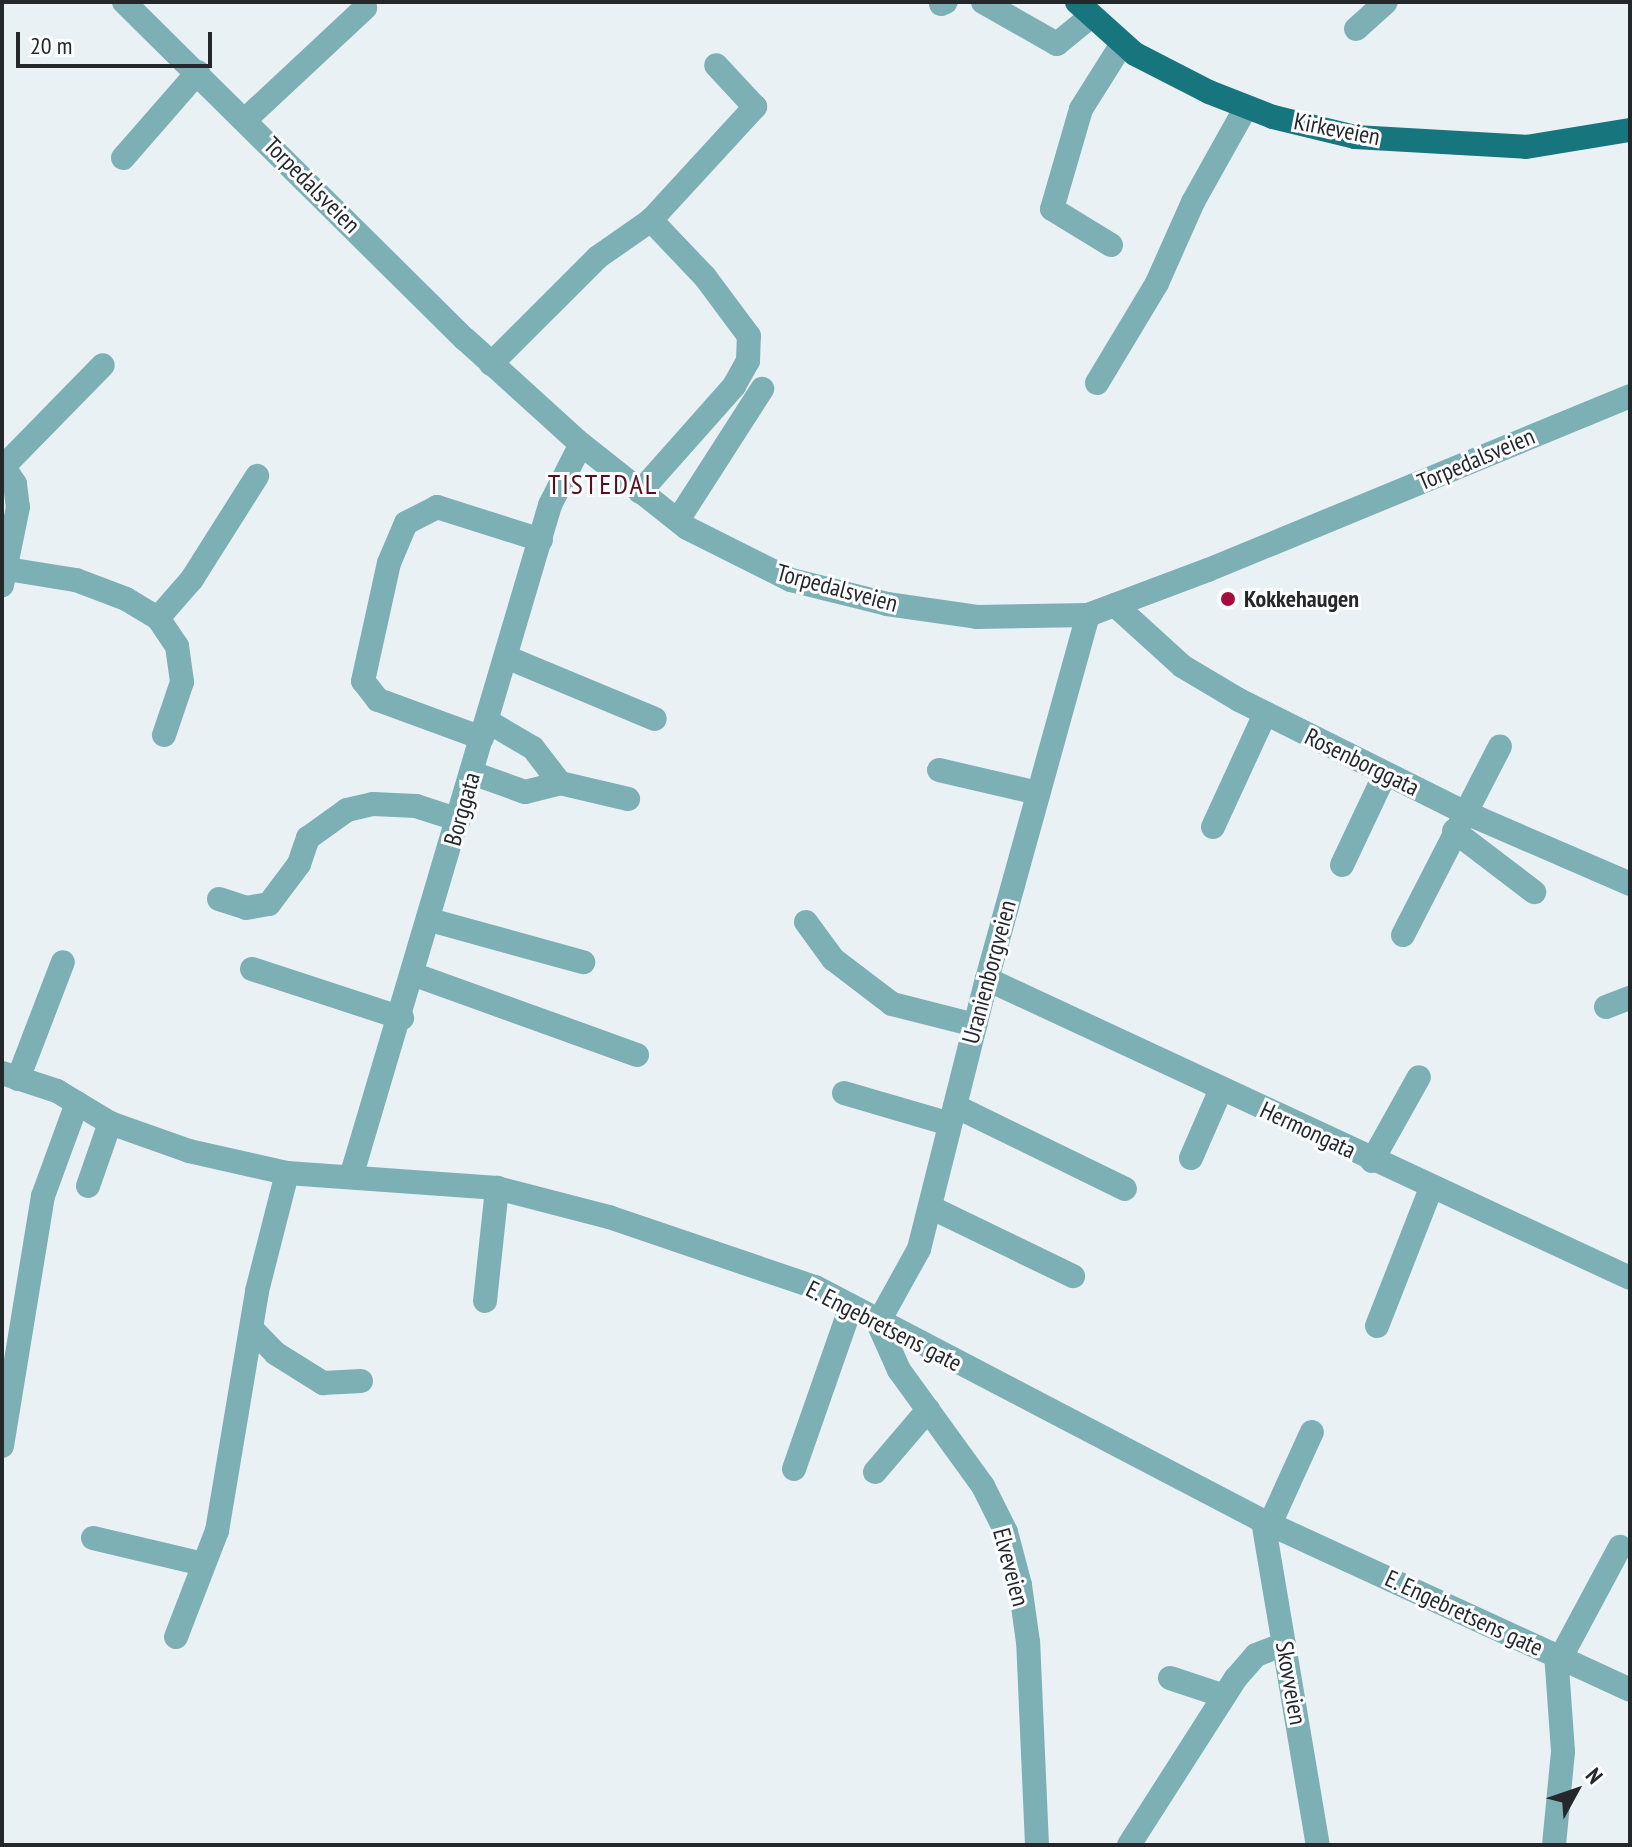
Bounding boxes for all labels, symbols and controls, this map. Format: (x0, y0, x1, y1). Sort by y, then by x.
scale bar (20, 16, 216, 66)
text: 20 m (30, 30, 72, 61)
street label: Kirkeveien (1292, 107, 1382, 151)
street label: Torpedalsveien (258, 131, 366, 239)
street label: Torpedalsveien (1413, 421, 1539, 497)
district label: TISTEDAL (548, 467, 658, 501)
street label: Torpedalsveien (773, 558, 901, 618)
place label: Kokkehaugen (1244, 585, 1359, 613)
marker: Kokkehaugen (1219, 590, 1237, 608)
street label: Rosenborggata (1300, 722, 1424, 802)
street label: Borggata (438, 769, 486, 849)
street label: Uranienborgveien (956, 897, 1022, 1047)
street label: Hermongata (1256, 1095, 1360, 1165)
street label: E. Engebretsens gate (801, 1274, 967, 1378)
street label: Elveveien (987, 1525, 1035, 1609)
street label: E. Engebretsens gate (1380, 1564, 1548, 1662)
street label: Skovveien (1270, 1639, 1312, 1727)
north arrow (1536, 1751, 1616, 1831)
text: N (1580, 1762, 1609, 1789)

